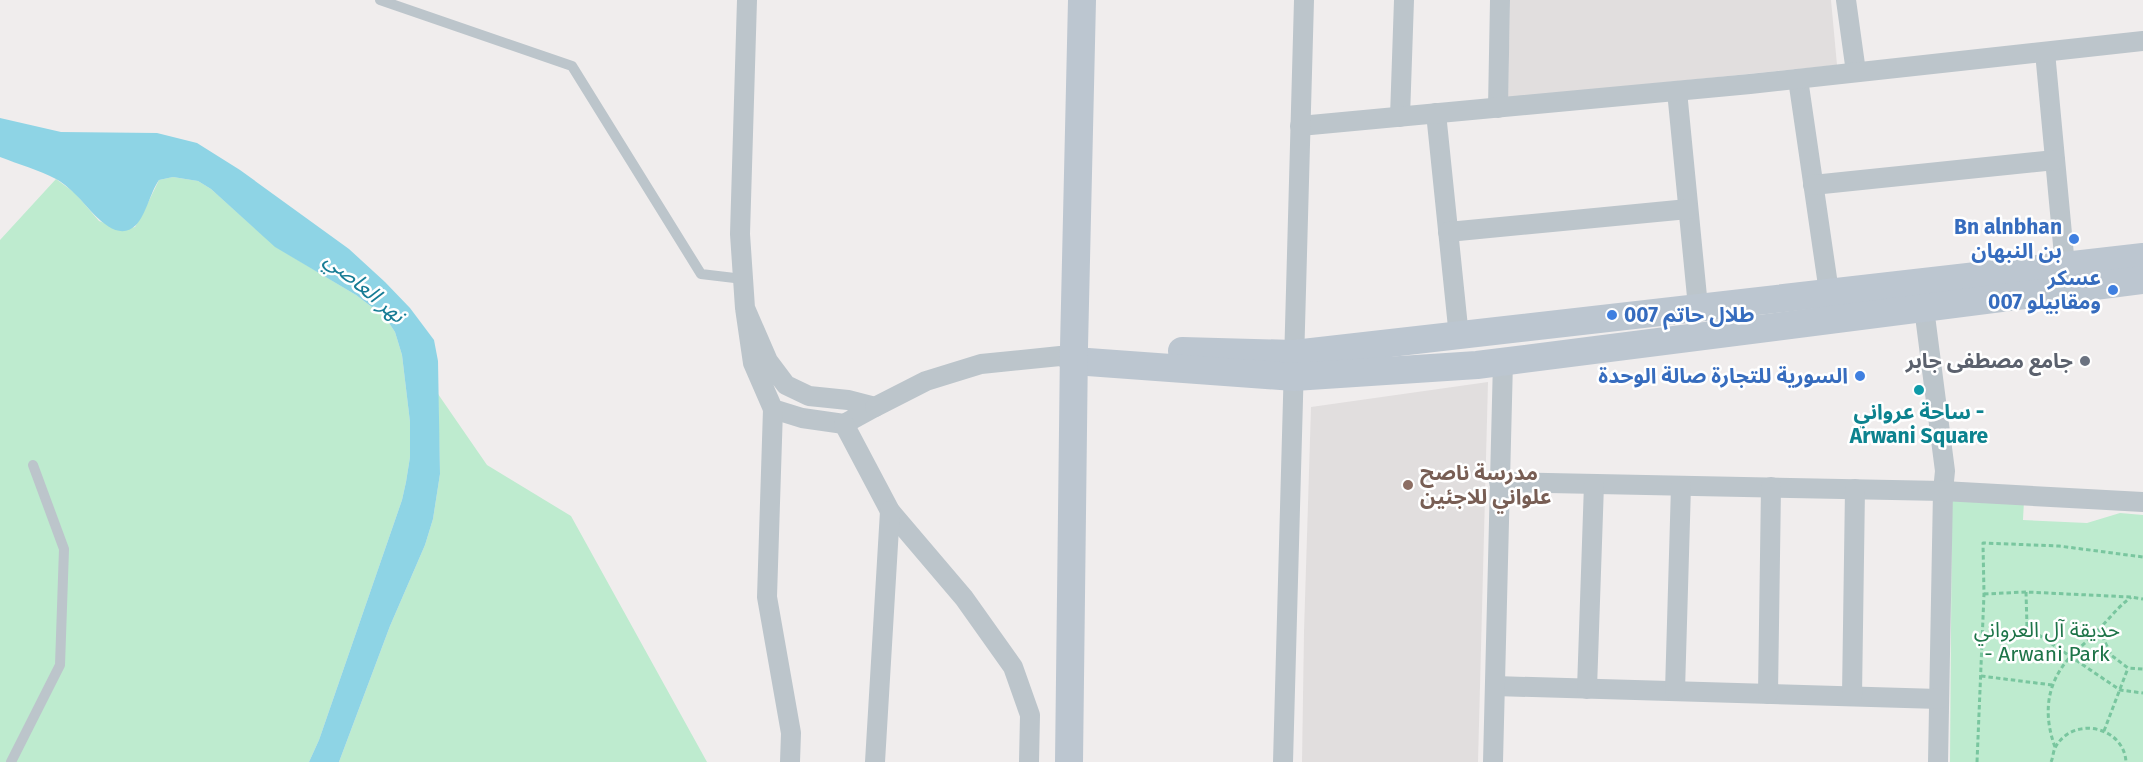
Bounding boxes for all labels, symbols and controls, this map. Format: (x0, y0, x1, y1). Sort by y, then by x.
place label: Bn alnbhan بن النبهان (1954, 214, 2062, 264)
marker: Bn alnbhan بن النبهان (2067, 232, 2081, 246)
water label: نهر العاصي (317, 246, 412, 333)
place label: عسكر ومقابيلو 007 (1988, 265, 2101, 315)
marker: عسكر ومقابيلو 007 (2106, 283, 2120, 297)
place label: طلال حاتم 007 (1624, 302, 1755, 330)
marker: طلال حاتم 007 (1605, 308, 1619, 322)
place label: جامع مصطفى جابر (1905, 348, 2073, 376)
marker: جامع مصطفى جابر (2078, 354, 2092, 368)
place label: السورية للتجارة صالة الوحدة (1598, 363, 1848, 389)
marker: السورية للتجارة صالة الوحدة (1853, 369, 1867, 383)
marker: ساحة عرواني - Arwani Square (1912, 383, 1926, 397)
place label: ساحة عرواني - Arwani Square (1849, 399, 1989, 449)
place label: مدرسة ناصح علواني للاجئين (1420, 460, 1551, 514)
marker: مدرسة ناصح علواني للاجئين (1401, 478, 1415, 492)
park label: حديقة آل العرواني - Arwani Park (1974, 617, 2120, 667)

